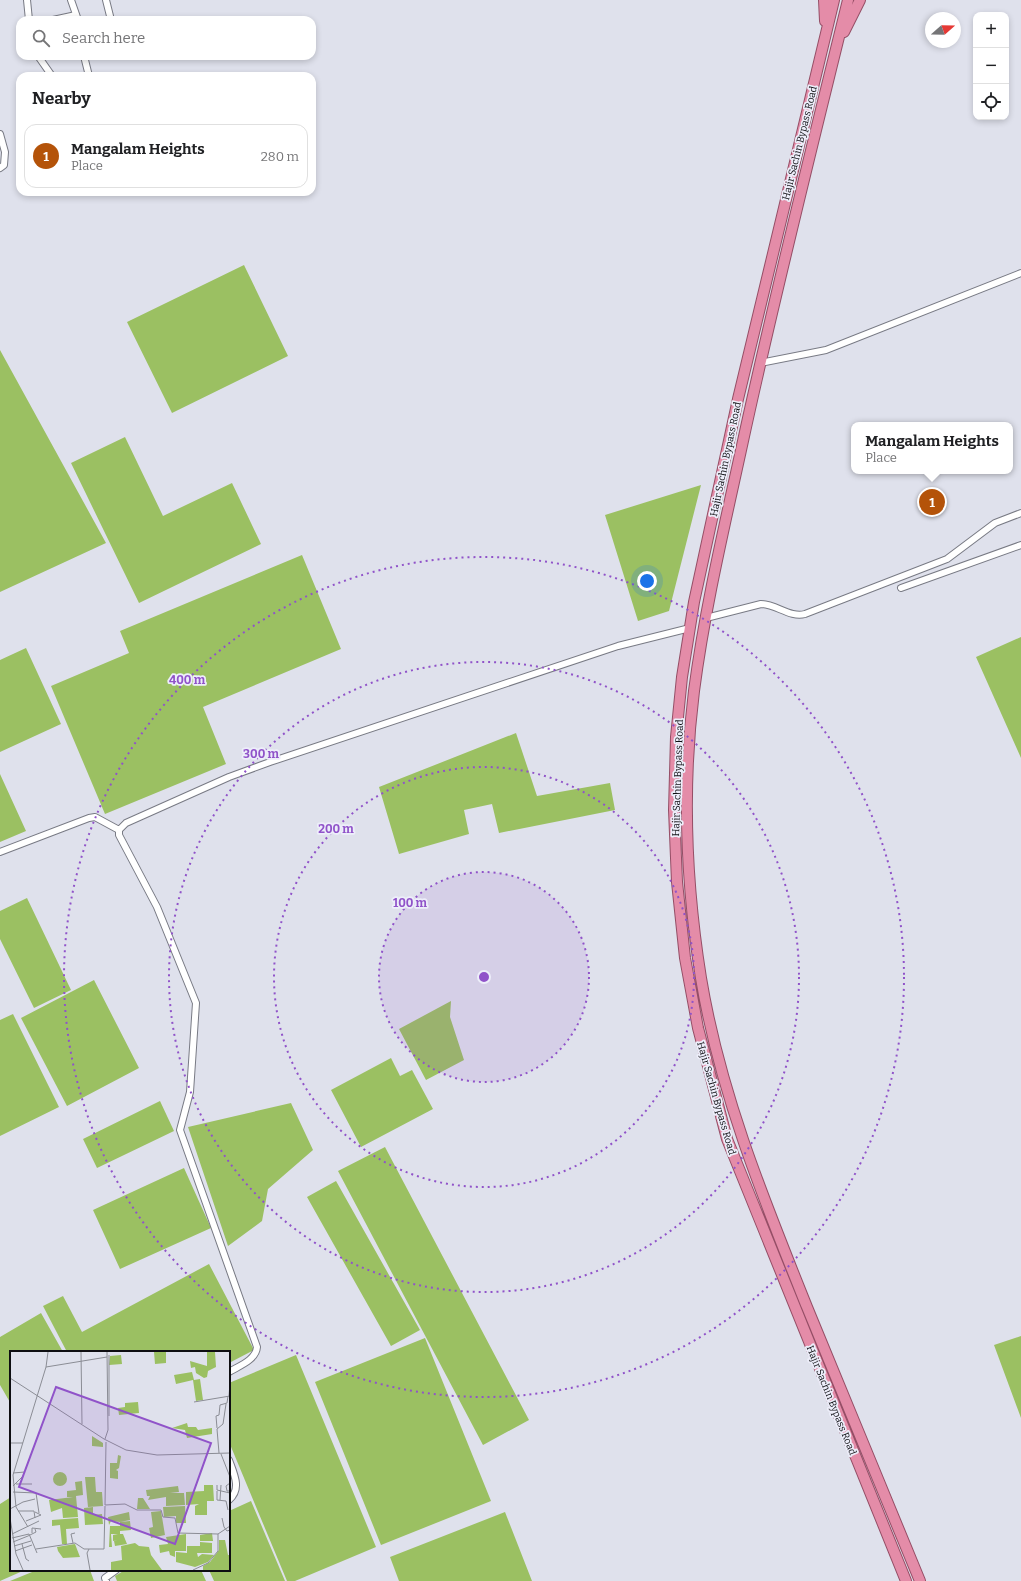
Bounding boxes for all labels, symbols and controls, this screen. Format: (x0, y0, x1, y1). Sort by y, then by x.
north arrow (925, 12, 961, 48)
map controls (973, 12, 1009, 120)
button: + (973, 12, 1009, 48)
search box (16, 16, 316, 60)
icon: search (30, 27, 52, 49)
text: Search here (62, 29, 145, 47)
button: − (973, 48, 1009, 84)
button: locate (973, 84, 1009, 120)
street label: Hajir Sachin Bypass Road (780, 85, 820, 201)
text: Nearby (32, 88, 91, 109)
text: Mangalam Heights (71, 140, 205, 158)
text: 1 (43, 149, 49, 164)
text: 280 m (261, 149, 299, 164)
text: Place (71, 158, 103, 173)
street label: Hajir Sachin Bypass Road (708, 401, 744, 518)
popup (851, 422, 1013, 474)
text: Mangalam Heights (865, 432, 999, 450)
text: Place (865, 450, 897, 465)
pin: 1 (919, 487, 945, 517)
your location (637, 571, 657, 591)
text: 400 m (169, 673, 206, 687)
street label: Hajir Sachin Bypass Road (670, 719, 686, 837)
text: 300 m (243, 747, 279, 761)
text: 200 m (318, 822, 354, 836)
text: 100 m (393, 896, 428, 910)
centre of rings (477, 970, 491, 984)
street label: Hajir Sachin Bypass Road (694, 1040, 738, 1156)
street label: Hajir Sachin Bypass Road (804, 1344, 859, 1457)
inset map (10, 1351, 230, 1571)

